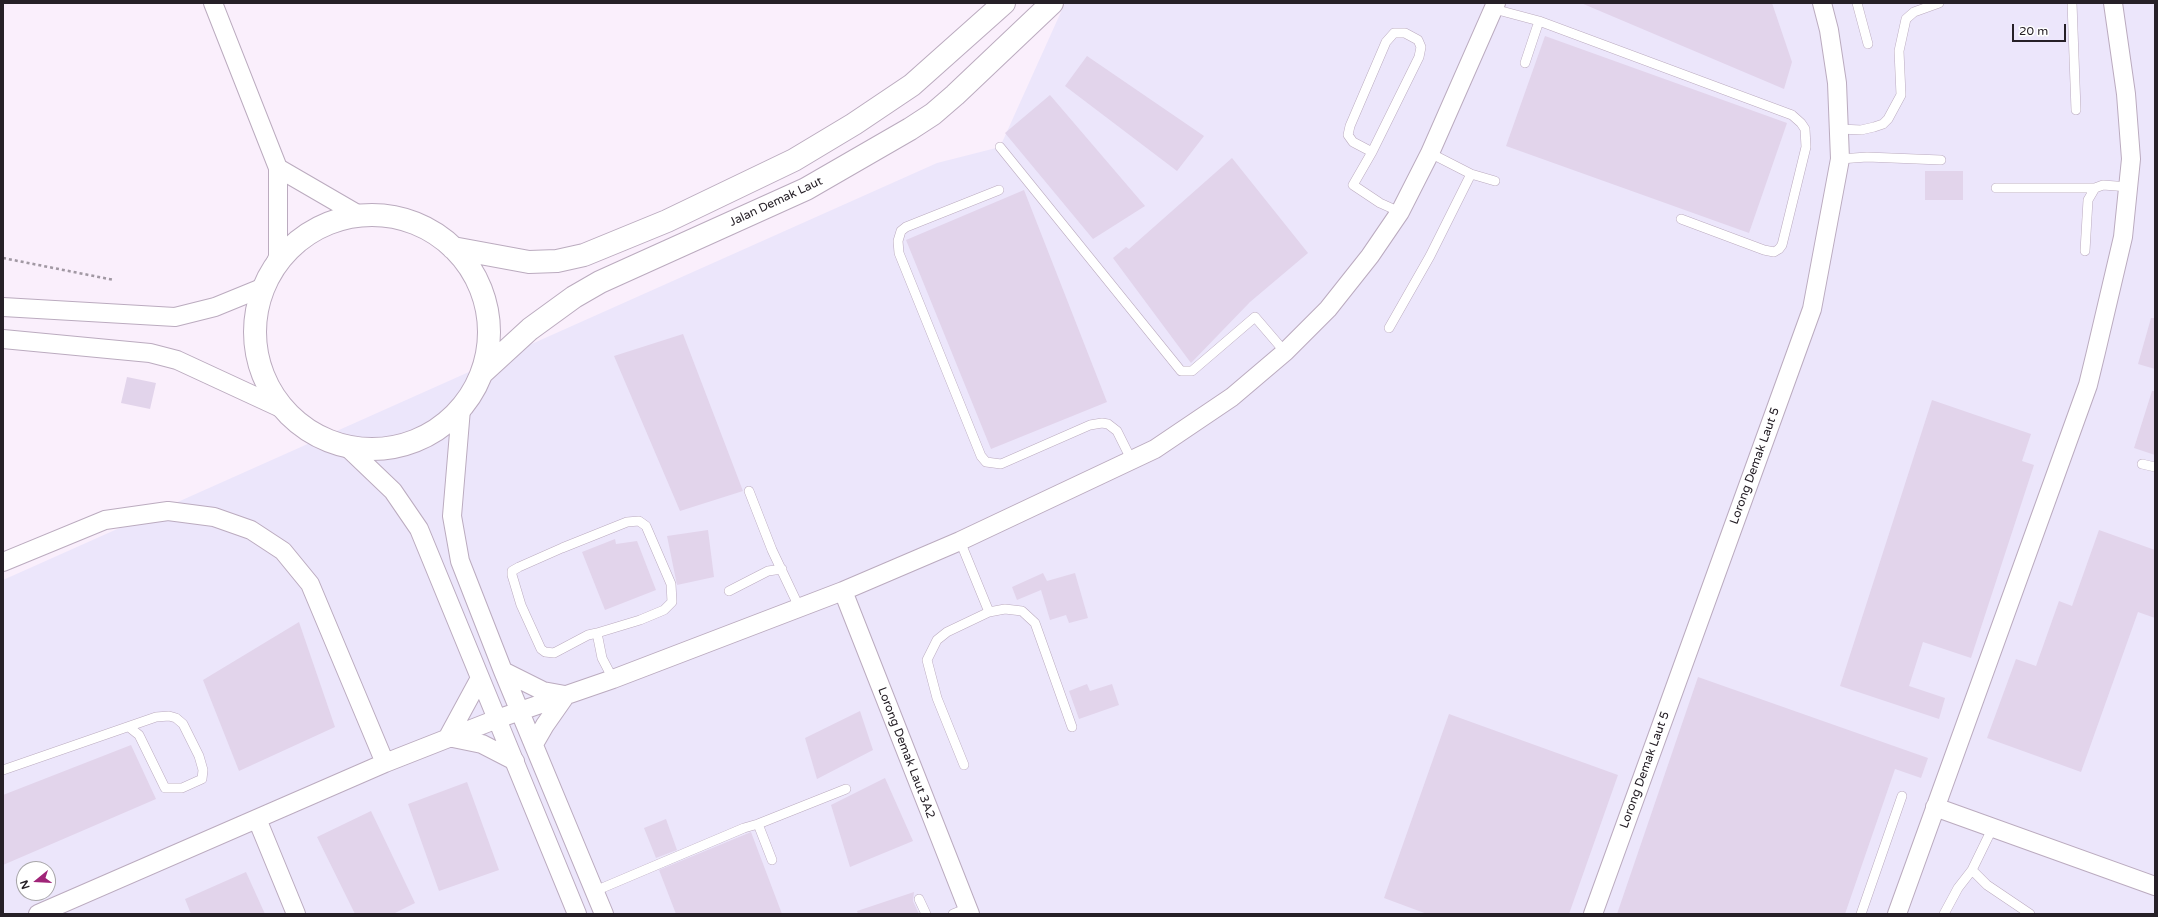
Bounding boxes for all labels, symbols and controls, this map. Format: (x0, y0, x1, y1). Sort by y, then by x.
scale bar (2014, 16, 2068, 42)
text: 20 m (2019, 24, 2048, 38)
street label: Jalan Demak Laut (727, 174, 825, 230)
street label: Lorong Demak Laut 5 (1727, 406, 1783, 526)
street label: Lorong Demak Laut 3A2 (874, 685, 938, 821)
street label: Lorong Demak Laut 5 (1617, 710, 1673, 830)
north arrow (16, 861, 56, 901)
text: N (18, 878, 33, 891)

